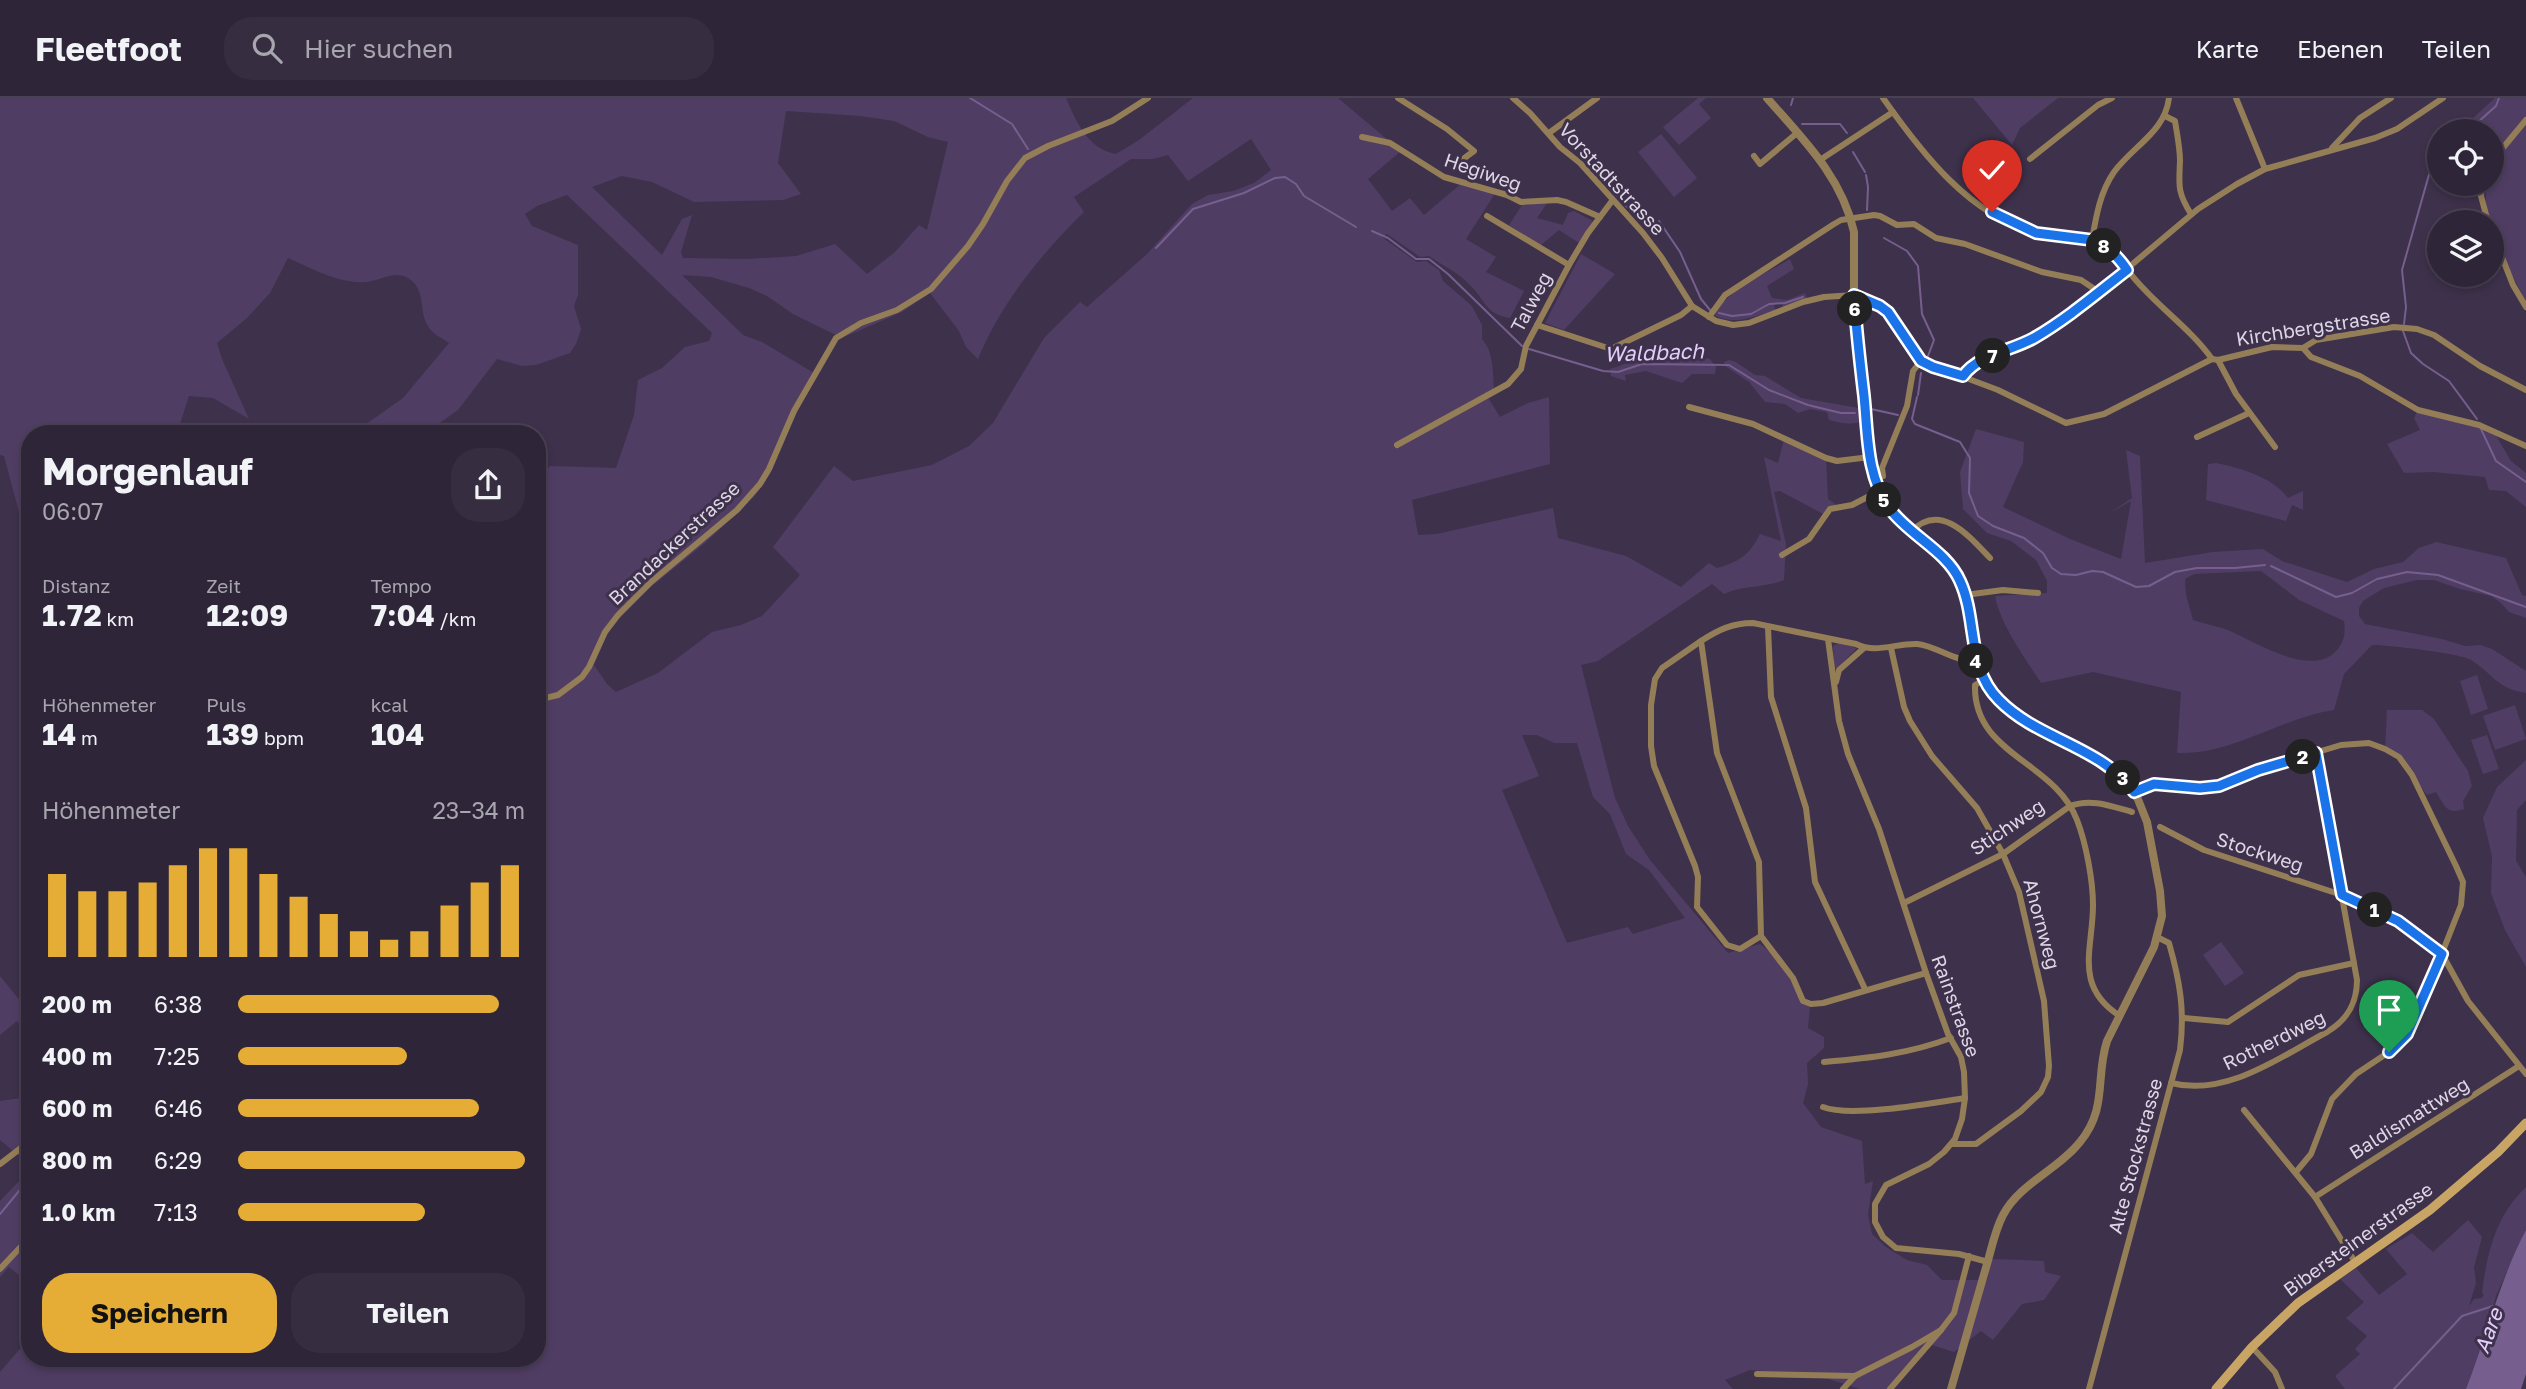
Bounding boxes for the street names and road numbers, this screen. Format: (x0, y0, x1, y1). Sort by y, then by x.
street label: Vorstadtstrasse (1555, 118, 1670, 239)
street label: Hegiweg (1442, 148, 1525, 195)
street label: Talweg (1505, 268, 1556, 336)
street label: Kirchbergstrasse (2234, 303, 2392, 350)
street label: Brandackerstrasse (603, 476, 744, 609)
street label: Stichweg (1965, 793, 2048, 860)
street label: Stockweg (2214, 827, 2306, 876)
street label: Ahornweg (2019, 876, 2066, 972)
street label: Rainstrasse (1927, 952, 1986, 1060)
street label: Rotherdweg (2219, 1005, 2329, 1074)
street label: Baldismattweg (2345, 1072, 2473, 1164)
street label: Alte Stockstrasse (2103, 1076, 2166, 1236)
street label: Bibersteinerstrasse (2279, 1177, 2437, 1300)

